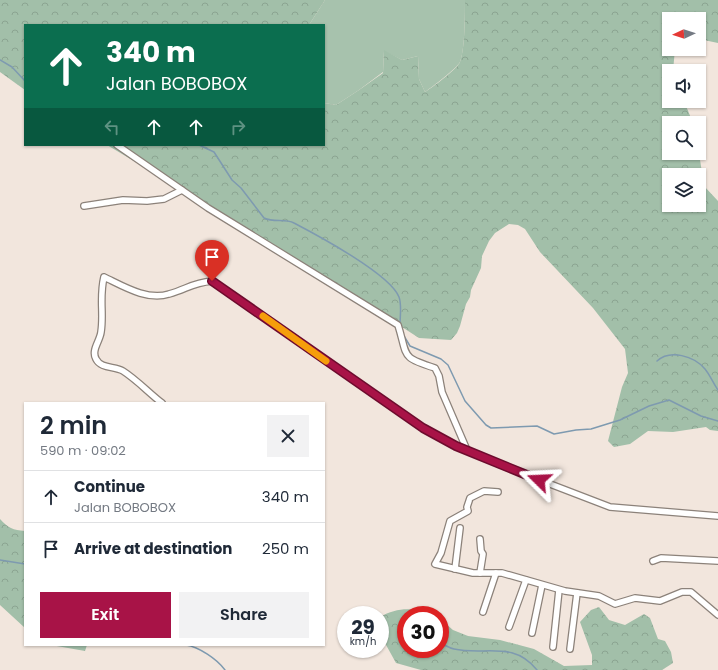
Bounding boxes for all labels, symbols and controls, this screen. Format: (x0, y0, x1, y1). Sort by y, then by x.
north arrow (662, 12, 706, 56)
map controls (662, 12, 706, 212)
text: 340 m (106, 33, 196, 72)
icon: ahead (40, 40, 92, 92)
button: sound (662, 64, 706, 108)
text: Jalan BOBOBOX (106, 71, 247, 96)
icon: left (101, 116, 123, 138)
icon: ahead (143, 116, 165, 138)
icon: ahead (185, 116, 207, 138)
icon: right (227, 116, 249, 138)
button: search (662, 116, 706, 160)
button: layers (662, 168, 706, 212)
pin (195, 240, 229, 281)
icon: arrive (201, 246, 223, 268)
text: 2 min (40, 409, 107, 442)
button: close (267, 415, 309, 457)
text: 590 m · 09:02 (40, 441, 126, 460)
position arrow (518, 459, 560, 501)
text: Continue (74, 476, 145, 497)
icon: ahead (40, 486, 62, 508)
text: 340 m (262, 486, 309, 507)
text: Jalan BOBOBOX (74, 498, 176, 517)
icon: arrive (40, 538, 62, 560)
text: Arrive at destination (74, 538, 232, 559)
text: 250 m (262, 538, 309, 559)
button: Exit (40, 592, 171, 638)
button: Share (179, 592, 309, 638)
speed limit sign: 30 (397, 606, 449, 658)
text: 29 (351, 613, 375, 641)
text: km/h (350, 634, 376, 649)

